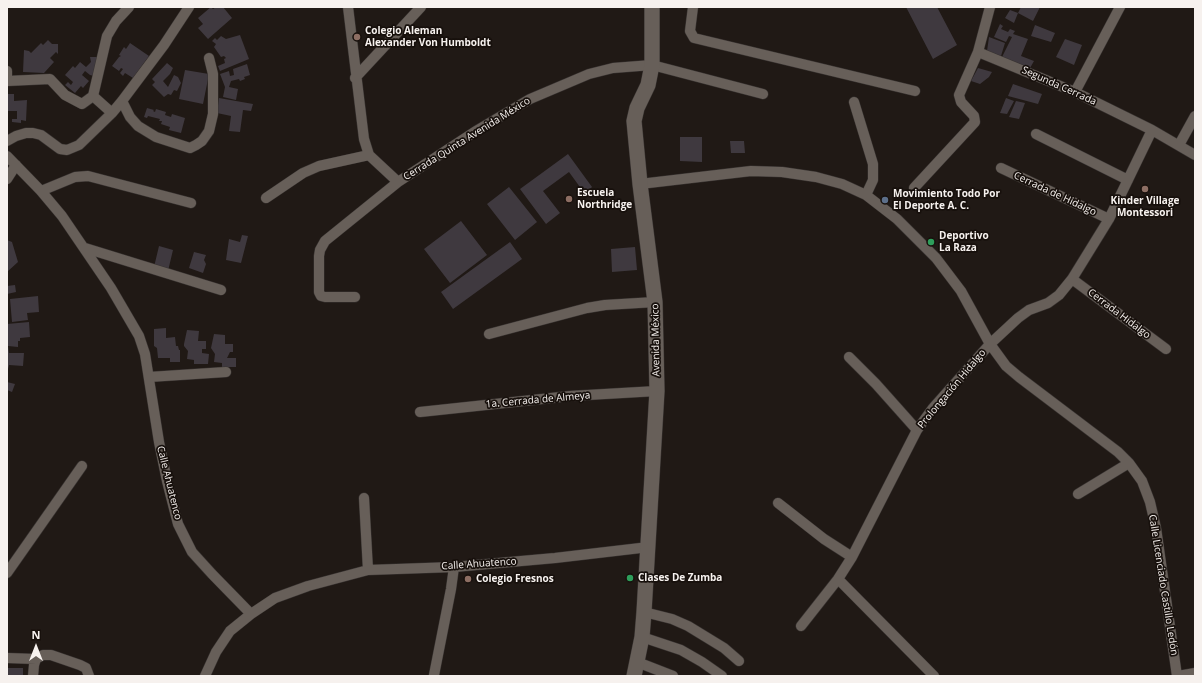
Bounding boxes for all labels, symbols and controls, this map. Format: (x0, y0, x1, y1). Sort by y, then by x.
place label: Colegio Aleman Alexander Von Humboldt (365, 25, 491, 48)
marker: Colegio Aleman Alexander Von Humboldt (352, 32, 362, 42)
street label: Segunda Cerrada (1020, 64, 1098, 108)
street label: Cerrada Quinta Avenida México (401, 95, 533, 183)
street label: Cerrada de Hidalgo (1012, 170, 1098, 218)
marker: Kinder Village Montessori (1140, 184, 1150, 194)
place label: Escuela Northridge (577, 187, 632, 210)
place label: Movimiento Todo Por El Deporte A. C. (893, 188, 1000, 212)
marker: Escuela Northridge (564, 194, 574, 204)
marker: Movimiento Todo Por El Deporte A. C. (880, 195, 890, 205)
place label: Kinder Village Montessori (1111, 195, 1179, 218)
place label: Deportivo La Raza (939, 230, 989, 254)
marker: Deportivo La Raza (926, 237, 936, 247)
street label: Cerrada Hidalgo (1085, 287, 1153, 341)
street label: Avenida México (649, 303, 663, 377)
street label: Prolongación Hidalgo (915, 347, 989, 431)
street label: 1a. Cerrada de Almeya (485, 389, 591, 411)
street label: Calle Ahuatenco (154, 445, 184, 521)
street label: Calle Licenciado Castillo Ledón (1146, 514, 1180, 656)
street label: Calle Ahuatenco (441, 555, 517, 573)
place label: Clases De Zumba (638, 572, 722, 584)
place label: Colegio Fresnos (476, 573, 554, 585)
marker: Clases De Zumba (625, 573, 635, 583)
marker: Colegio Fresnos (463, 574, 473, 584)
north arrow (16, 627, 56, 667)
text: N (32, 627, 40, 642)

